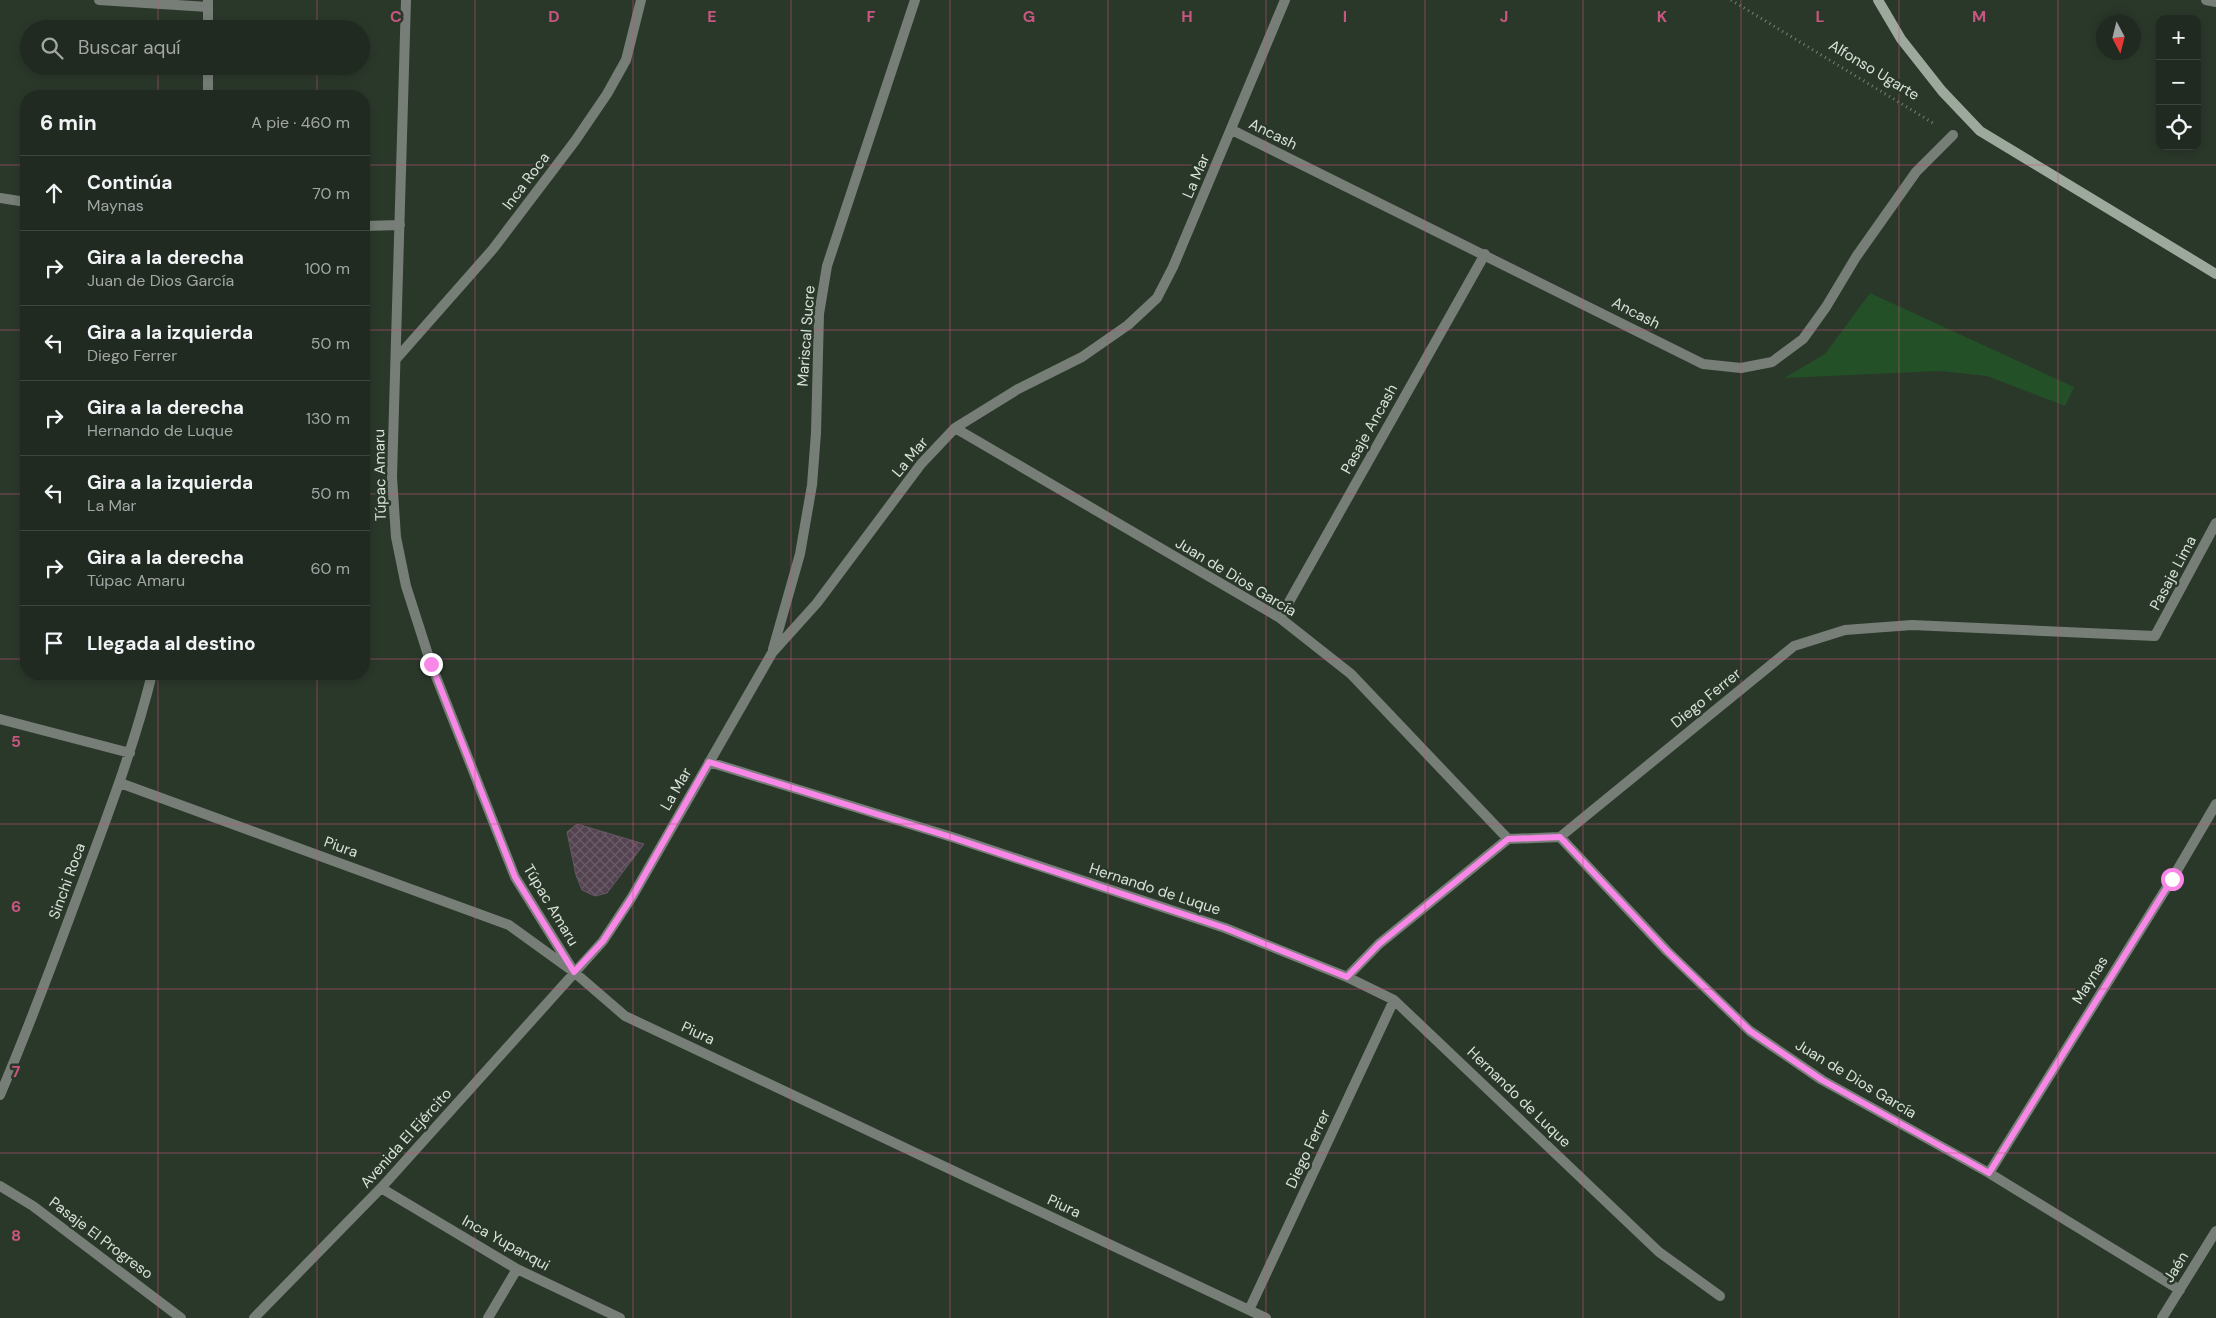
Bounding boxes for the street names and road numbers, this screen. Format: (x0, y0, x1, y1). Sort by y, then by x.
street label: Alfonso Ugarte (1825, 35, 1923, 105)
street label: Ancash (1245, 114, 1301, 154)
street label: Inca Roca (498, 148, 554, 214)
street label: La Mar (1178, 150, 1214, 201)
street label: Mariscal Sucre (792, 285, 820, 387)
street label: Ancash (1609, 292, 1663, 334)
street label: Pasaje Ancash (1336, 380, 1402, 478)
street label: Túpac Amaru (369, 429, 391, 521)
street label: La Mar (887, 432, 933, 481)
street label: Pasaje Lima (2145, 532, 2201, 614)
street label: Juan de Dios García (1172, 533, 1300, 621)
street label: Diego Ferrer (1667, 663, 1745, 732)
street label: La Mar (656, 764, 696, 814)
street label: Piura (321, 832, 361, 862)
street label: Sinchi Roca (44, 840, 90, 922)
street label: Hernando de Luque (1087, 858, 1223, 920)
street label: Túpac Amaru (519, 860, 583, 950)
street label: Maynas (2067, 952, 2113, 1008)
street label: Piura (678, 1017, 718, 1049)
street label: Juan de Dios García (1792, 1035, 1920, 1123)
street label: Hernando de Luque (1463, 1042, 1575, 1152)
street label: Avenida El Ejército (356, 1084, 456, 1192)
street label: Diego Ferrer (1281, 1106, 1335, 1192)
street label: Piura (1044, 1190, 1084, 1222)
street label: Pasaje El Progreso (45, 1192, 157, 1284)
street label: Inca Yupanqui (459, 1211, 553, 1275)
street label: Jaén (2159, 1248, 2193, 1286)

